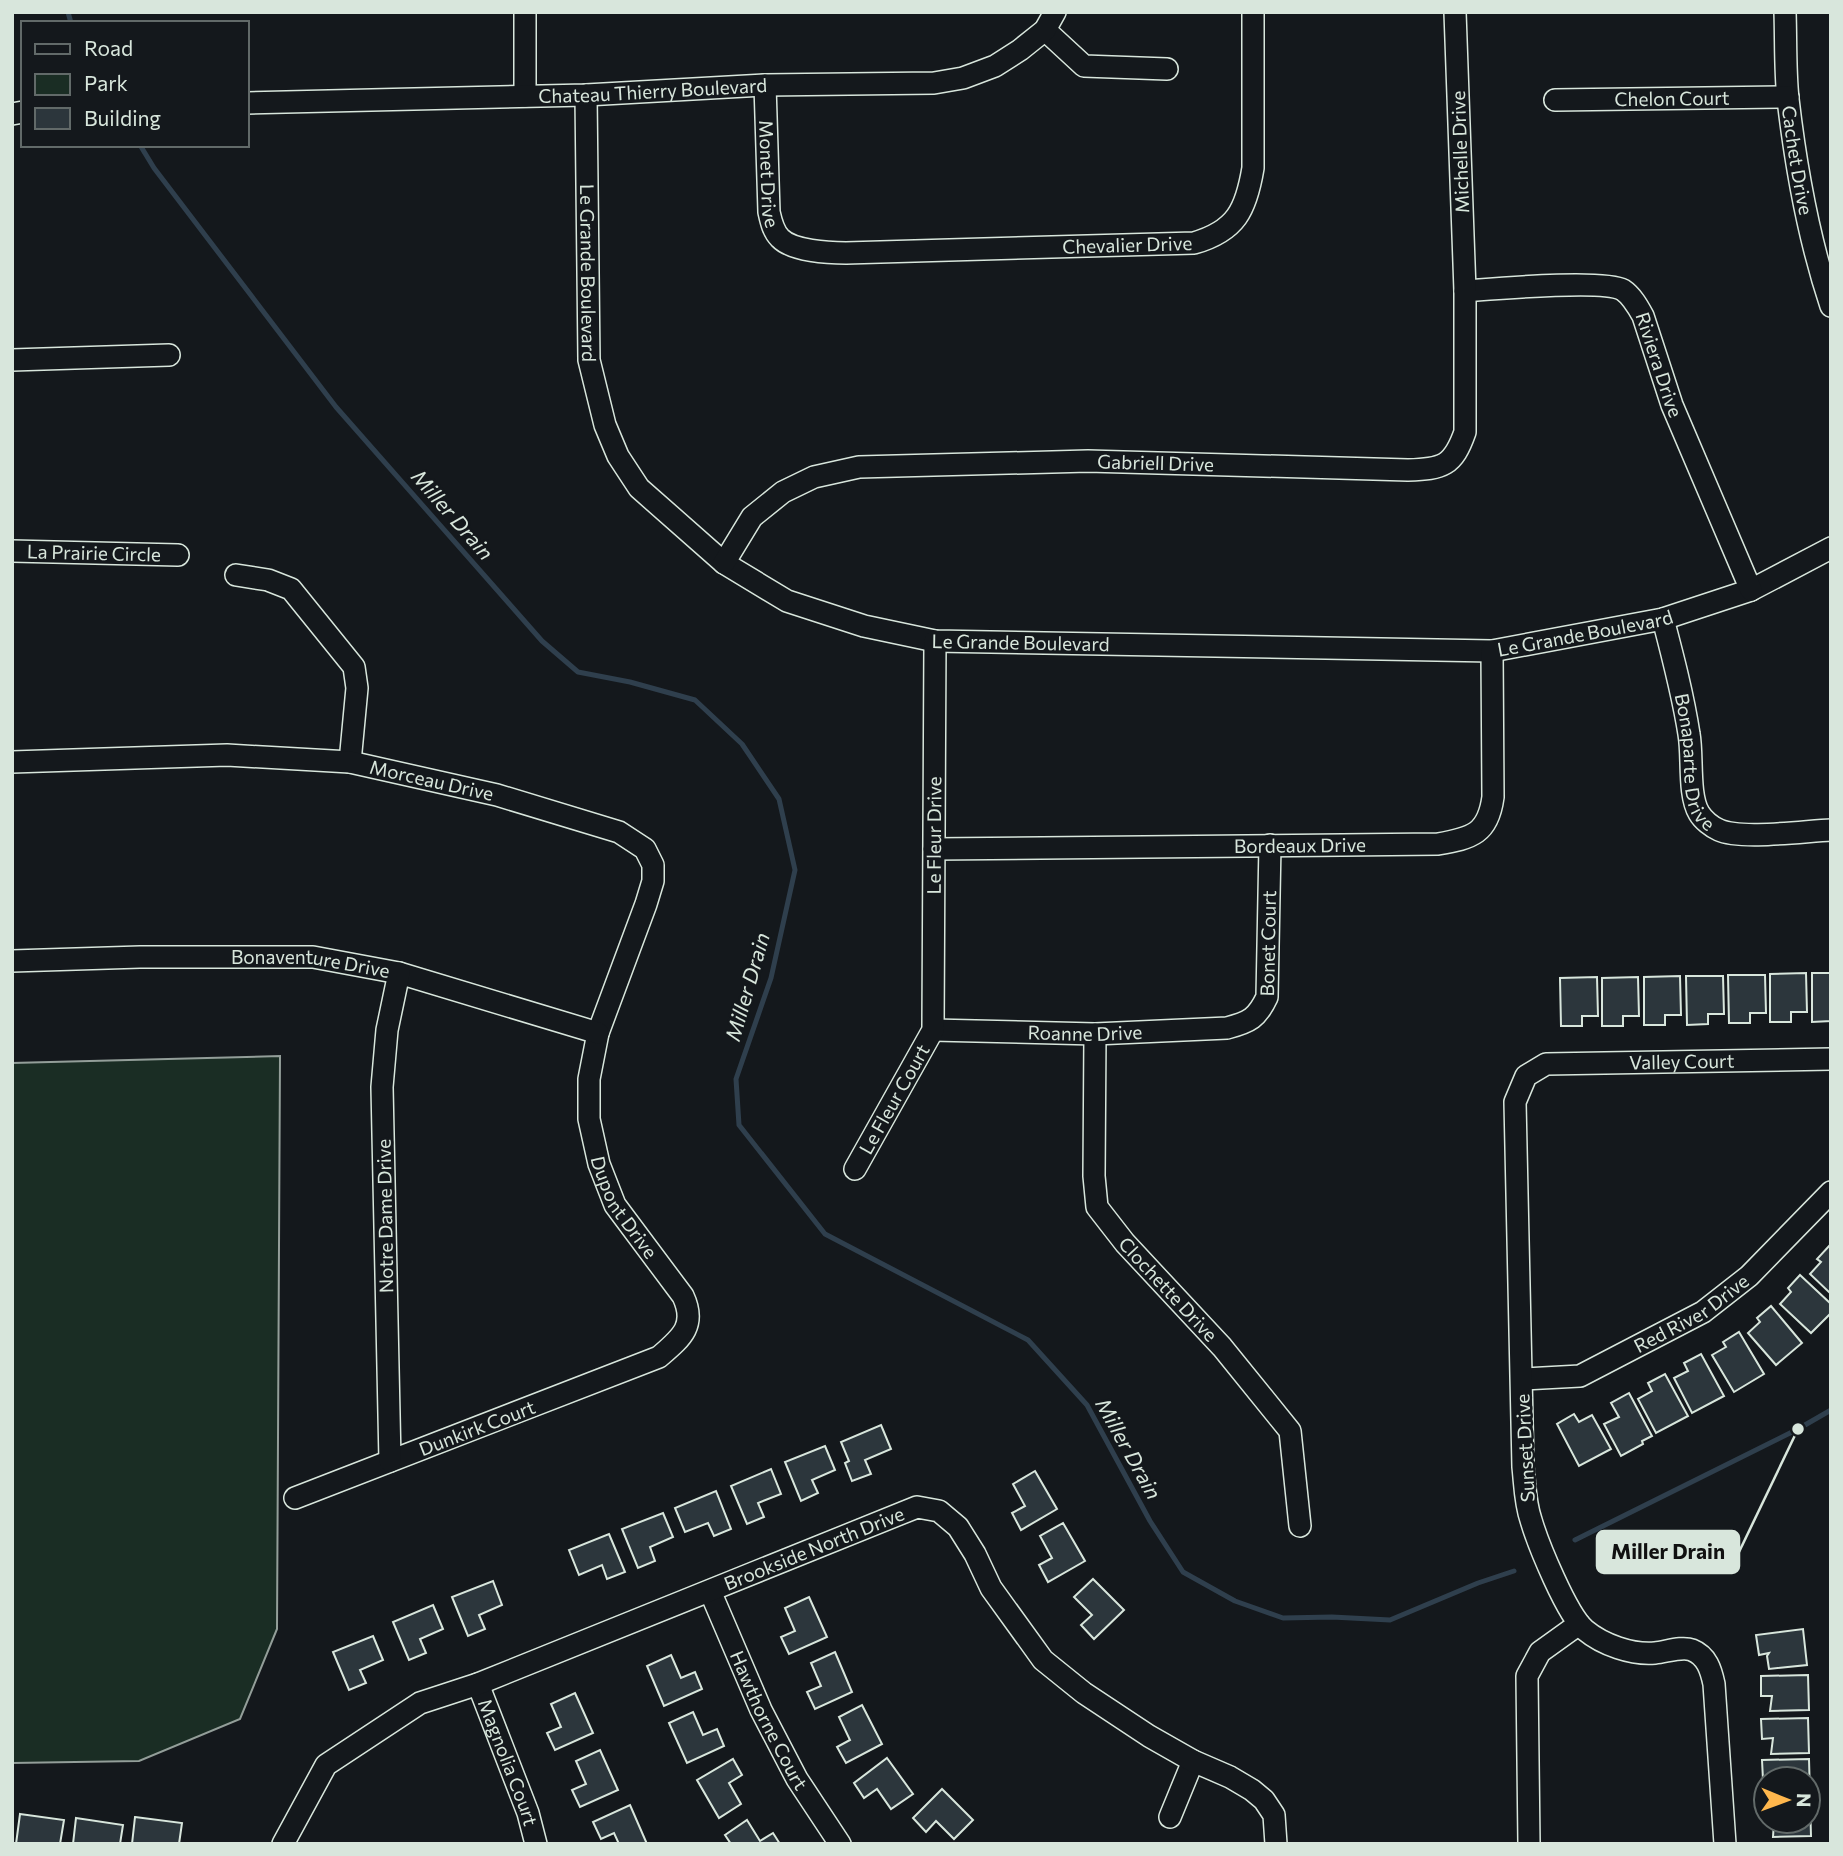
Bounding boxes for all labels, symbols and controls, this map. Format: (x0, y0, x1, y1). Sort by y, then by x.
legend (21, 21, 248, 147)
text: Road (84, 35, 133, 60)
text: Park (84, 70, 128, 95)
street label: Chateau Thierry Boulevard (538, 73, 768, 107)
street label: Chelon Court (1614, 86, 1730, 110)
street label: Michelle Drive (1446, 90, 1473, 214)
street label: Cachet Drive (1778, 104, 1818, 217)
text: Building (84, 105, 161, 130)
street label: Monet Drive (755, 120, 784, 230)
street label: Le Grande Boulevard (576, 184, 601, 362)
street label: Chevalier Drive (1062, 231, 1193, 258)
street label: Riviera Drive (1631, 309, 1688, 421)
street label: Gabriell Drive (1097, 449, 1214, 476)
water label: Miller Drain (407, 464, 499, 564)
street label: La Prairie Circle (27, 539, 161, 566)
street label: Le Grande Boulevard (1495, 605, 1676, 661)
street label: Le Grande Boulevard (932, 629, 1110, 655)
street label: Bonaparte Drive (1671, 691, 1720, 835)
street label: Morceau Drive (368, 755, 496, 805)
street label: Le Fleur Drive (922, 776, 945, 895)
street label: Bordeaux Drive (1234, 833, 1366, 857)
street label: Bonet Court (1255, 890, 1280, 997)
water label: Miller Drain (719, 929, 774, 1044)
street label: Bonaventure Drive (231, 945, 392, 982)
street label: Roanne Drive (1027, 1020, 1143, 1045)
street label: Le Fleur Court (854, 1040, 934, 1158)
street label: Valley Court (1629, 1049, 1735, 1074)
street label: Notre Dame Drive (372, 1139, 397, 1293)
street label: Dupont Drive (587, 1154, 663, 1263)
street label: Clochette Drive (1114, 1232, 1223, 1346)
street label: Red River Drive (1630, 1269, 1753, 1357)
water label: Miller Drain (1091, 1393, 1167, 1503)
street label: Sunset Drive (1510, 1393, 1539, 1503)
street label: Dunkirk Court (415, 1395, 538, 1460)
street label: Brookside North Drive (720, 1501, 907, 1595)
callout: Miller Drain (1597, 1531, 1739, 1573)
text: Miller Drain (1611, 1538, 1725, 1563)
street label: Hawthorne Court (726, 1647, 813, 1794)
street label: Magnolia Court (474, 1695, 543, 1828)
north arrow (1752, 1765, 1822, 1835)
text: N (1793, 1793, 1816, 1808)

